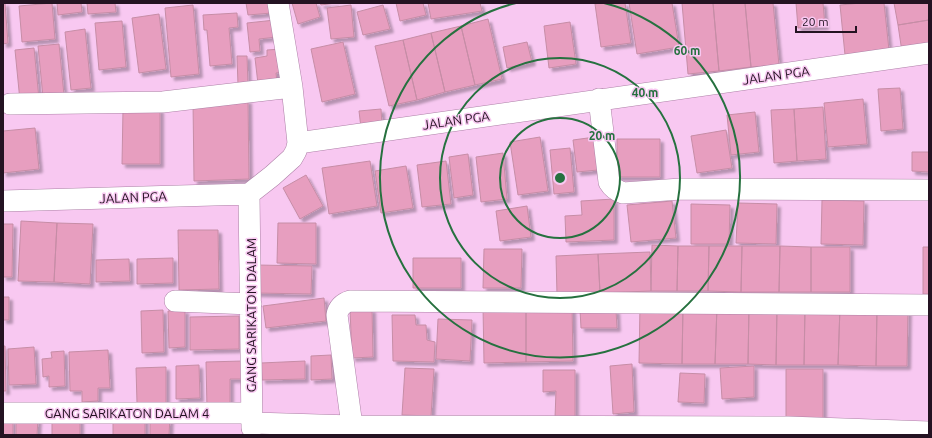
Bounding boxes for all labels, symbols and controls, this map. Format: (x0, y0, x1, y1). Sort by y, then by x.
scale bar (796, 8, 856, 34)
text: 20 m (802, 15, 829, 28)
text: 60 m (674, 44, 700, 57)
street label: JALAN PGA (742, 63, 811, 87)
text: 40 m (632, 86, 658, 99)
street label: JALAN PGA (422, 108, 491, 132)
text: 20 m (589, 129, 615, 142)
centre of rings (553, 171, 567, 185)
street label: JALAN PGA (99, 189, 167, 205)
street label: GANG SARIKATON DALAM (244, 238, 258, 392)
street label: GANG SARIKATON DALAM 4 (45, 406, 209, 420)

